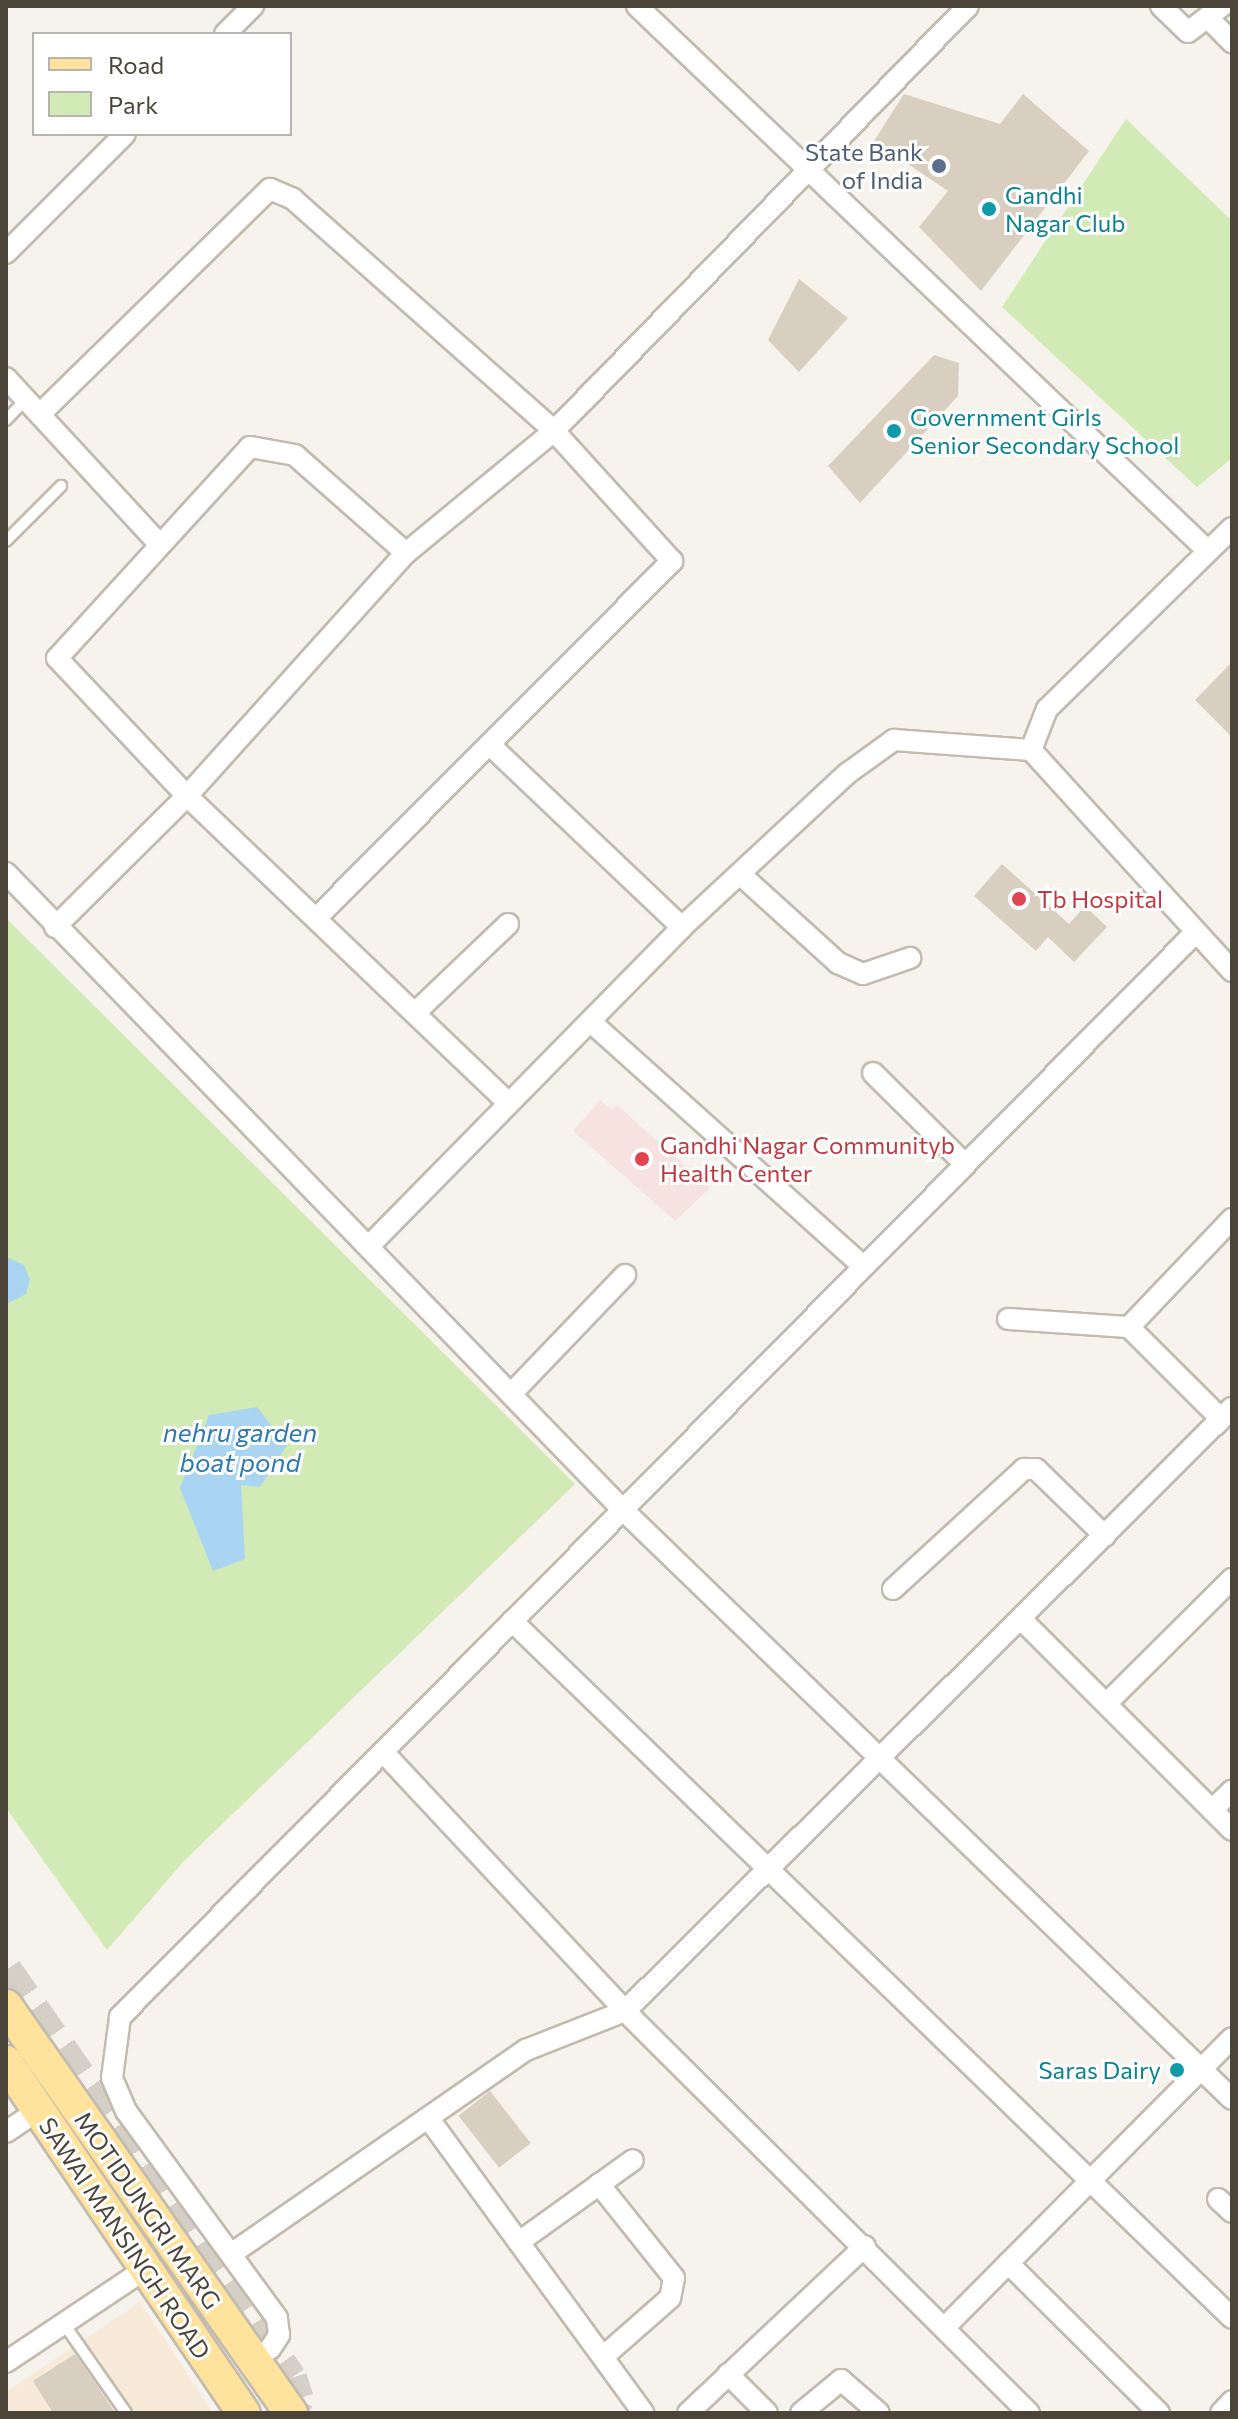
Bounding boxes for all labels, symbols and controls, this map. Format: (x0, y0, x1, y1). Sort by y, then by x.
legend (32, 32, 292, 136)
text: Road (108, 50, 164, 79)
text: Park (108, 90, 158, 119)
place label: State Bank of India (805, 138, 923, 194)
marker: State Bank of India (930, 157, 948, 175)
place label: Gandhi Nagar Club (1005, 181, 1125, 237)
marker: Gandhi Nagar Club (980, 200, 998, 218)
place label: Government Girls Senior Secondary School (910, 403, 1179, 459)
marker: Government Girls Senior Secondary School (885, 422, 903, 440)
place label: Tb Hospital (1037, 885, 1163, 913)
marker: Tb Hospital (1008, 888, 1030, 910)
place label: Gandhi Nagar Communityb Health Center (660, 1131, 955, 1187)
marker: Gandhi Nagar Communityb Health Center (631, 1148, 653, 1170)
water label: nehru garden boat pond (163, 1416, 317, 1478)
place label: Saras Dairy (1039, 2056, 1161, 2084)
marker: Saras Dairy (1168, 2061, 1186, 2079)
street label: MOTIDUNGRI MARG (69, 2106, 227, 2314)
street label: SAWAI MANSINGH ROAD (33, 2112, 217, 2364)

